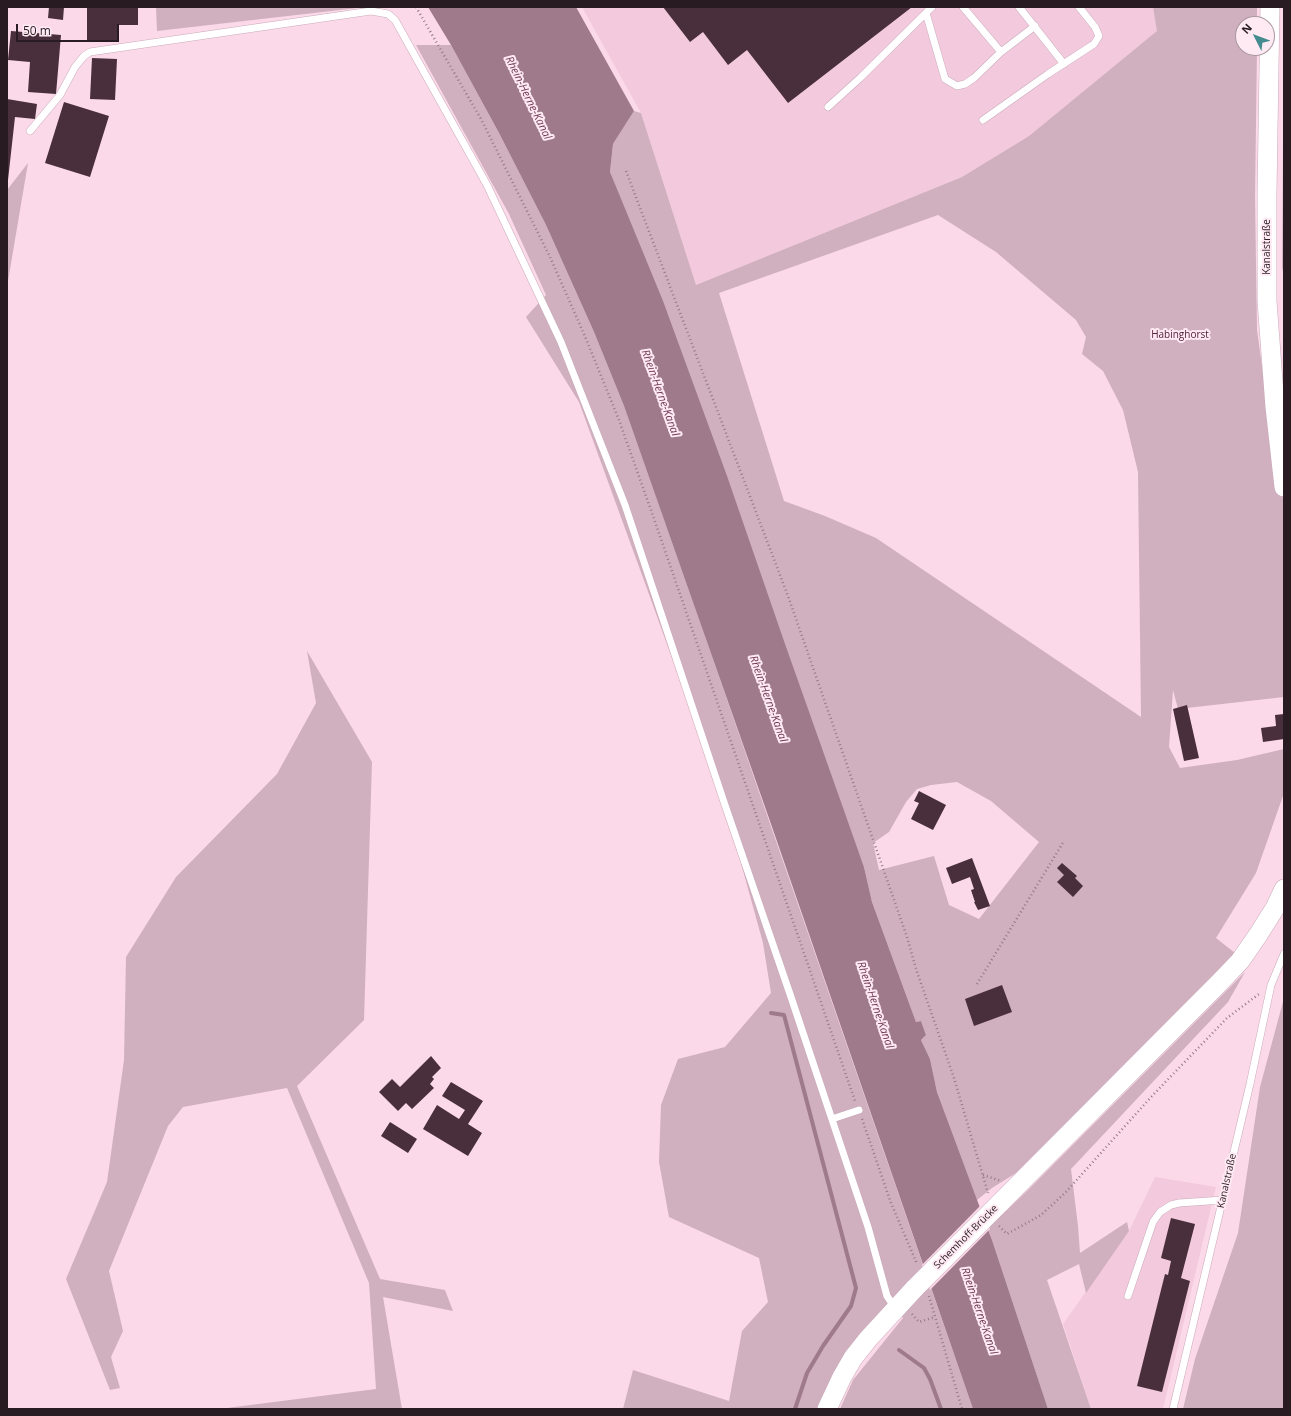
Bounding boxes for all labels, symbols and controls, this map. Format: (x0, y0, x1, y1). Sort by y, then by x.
scale bar (18, 16, 121, 42)
north arrow (1235, 16, 1275, 56)
text: N (1238, 20, 1255, 37)
text: 50 m (23, 22, 51, 39)
water label: Rhein-Herne-Kanal (502, 54, 554, 142)
street label: Kanalstraße (1261, 219, 1273, 275)
park label: Habinghorst (1151, 329, 1209, 341)
water label: Rhein-Herne-Kanal (638, 348, 682, 438)
water label: Rhein-Herne-Kanal (746, 654, 790, 744)
water label: Rhein-Herne-Kanal (854, 960, 896, 1050)
street label: Kanalstraße (1215, 1153, 1239, 1209)
street label: Schemhoff-Brücke (931, 1202, 1001, 1272)
water label: Rhein-Herne-Kanal (958, 1266, 1000, 1356)

